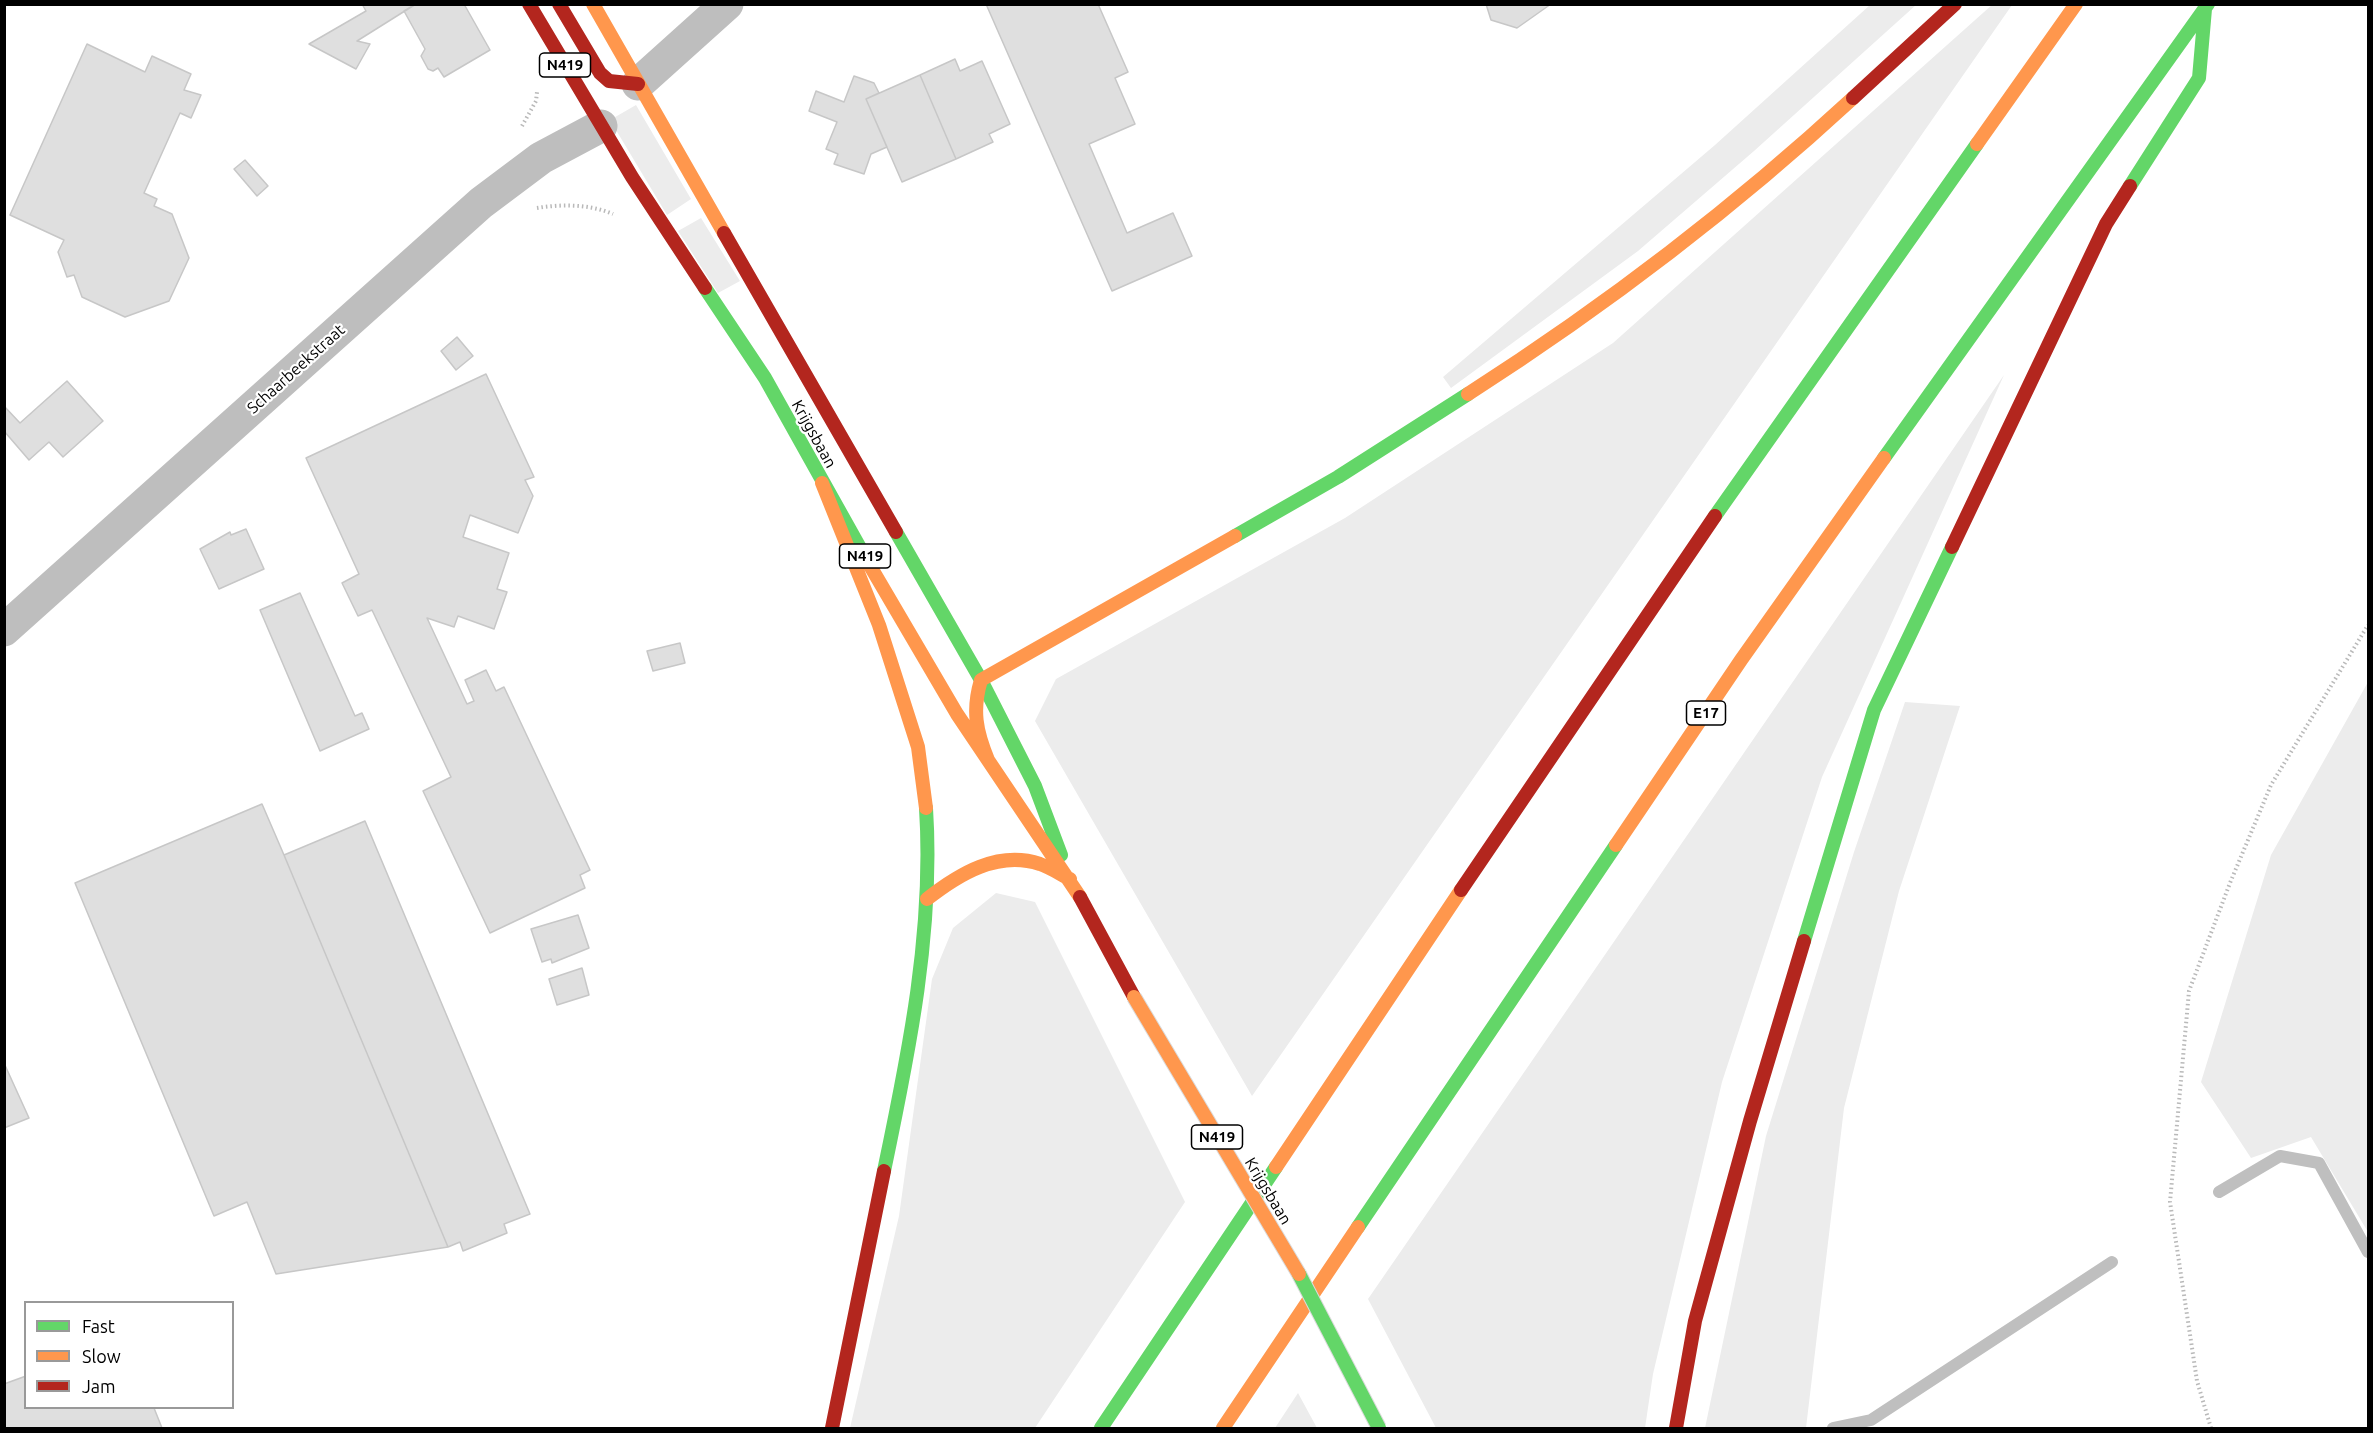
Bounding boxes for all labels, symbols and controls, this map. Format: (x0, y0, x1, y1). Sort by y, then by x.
road number: N419 (540, 53, 590, 77)
street label: Schaarbeekstraat (243, 320, 349, 418)
street label: Krijgsbaan (788, 397, 840, 471)
road number: N419 (840, 544, 890, 568)
road number: E17 (1686, 701, 1726, 725)
road number: N419 (1192, 1125, 1242, 1149)
street label: Krijgsbaan (1241, 1154, 1295, 1228)
legend (24, 1301, 234, 1409)
text: Fast (82, 1316, 115, 1336)
text: Slow (82, 1346, 121, 1366)
text: Jam (82, 1376, 116, 1396)

